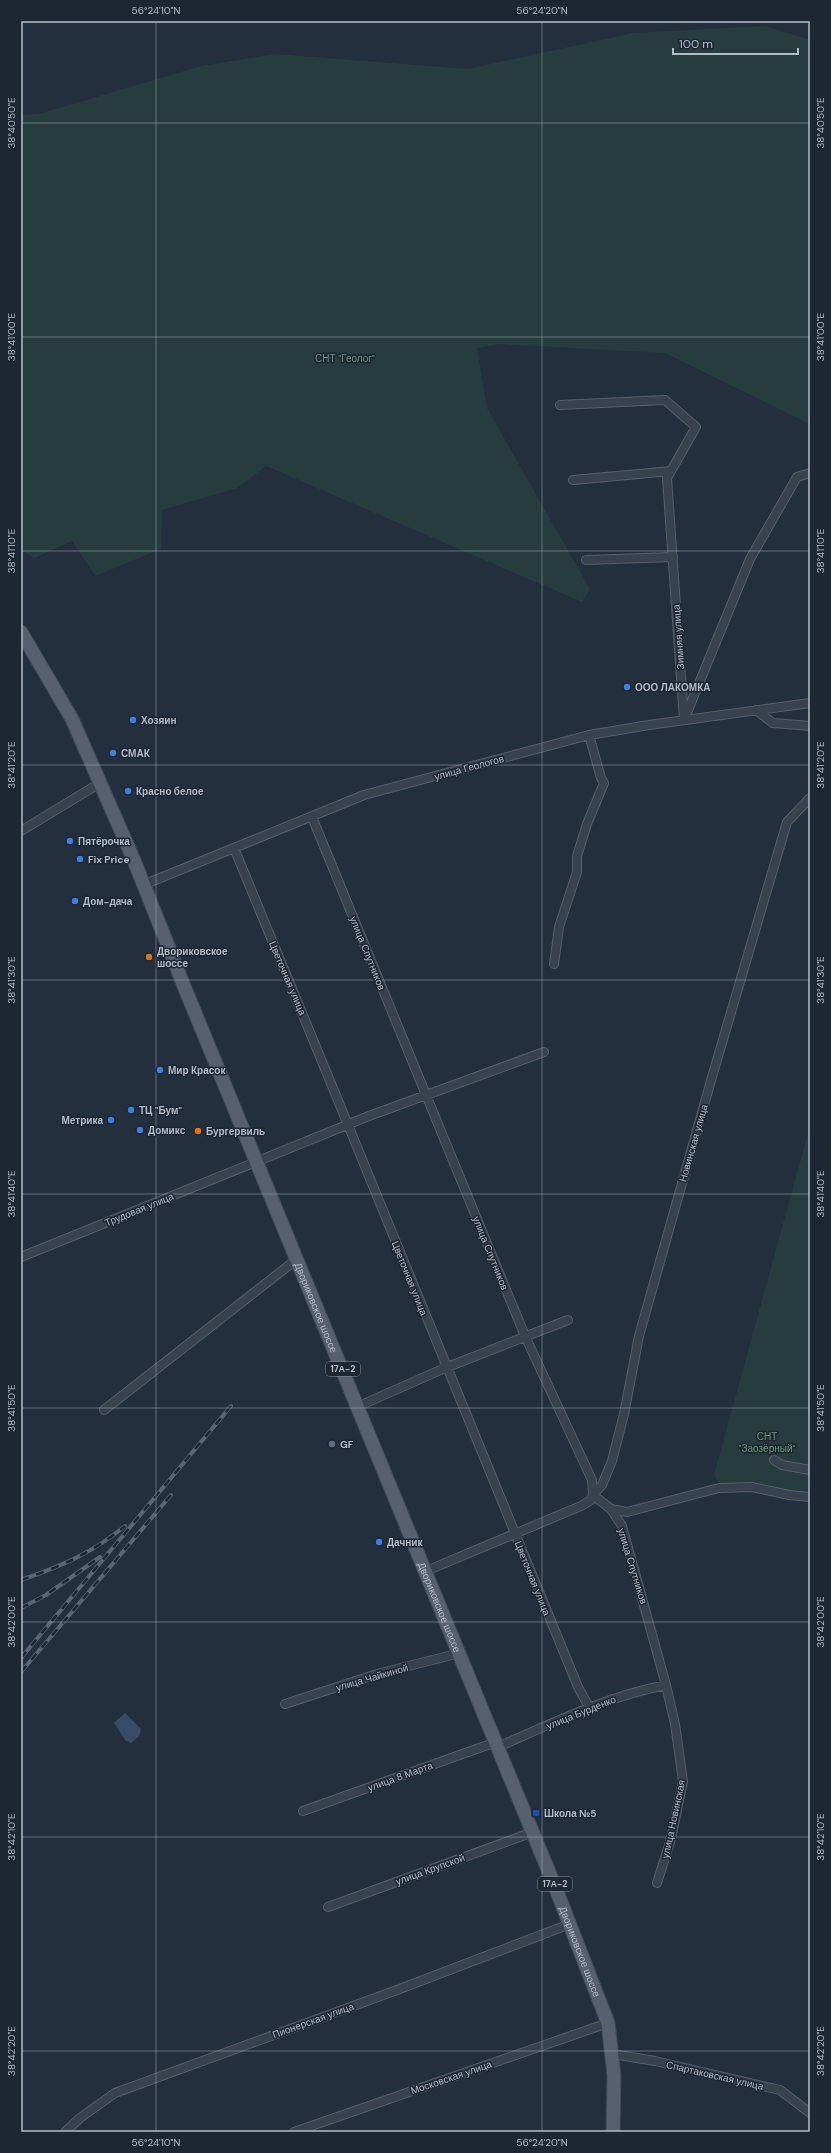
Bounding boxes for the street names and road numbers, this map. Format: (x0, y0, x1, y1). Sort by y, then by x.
street label: Зимняя улица (670, 604, 687, 670)
street label: улица Геологов (433, 752, 505, 783)
street label: улица Спутников (347, 914, 388, 992)
street label: Цветочная улица (266, 939, 309, 1018)
street label: Новинская улица (676, 1103, 711, 1183)
street label: Трудовая улица (103, 1190, 176, 1229)
street label: улица Спутников (470, 1214, 511, 1292)
street label: Цветочная улица (389, 1239, 431, 1318)
street label: Двориковское шоссе (292, 1261, 340, 1355)
road number: 17А-2 (326, 1362, 360, 1376)
street label: улица Спутников (615, 1527, 650, 1606)
street label: Цветочная улица (512, 1539, 554, 1618)
street label: Двориковское шоссе (415, 1560, 464, 1655)
street label: улица Чайкиной (334, 1661, 410, 1694)
street label: улица Бурденко (545, 1692, 618, 1732)
street label: улица 8 Марта (366, 1759, 435, 1794)
street label: улица Новинская (659, 1779, 688, 1860)
street label: улица Крупской (394, 1851, 466, 1888)
road number: 17А-2 (538, 1877, 572, 1891)
street label: Двориковское шоссе (556, 1904, 603, 1999)
street label: Пионерская улица (271, 2000, 356, 2041)
street label: Московская улица (409, 2057, 494, 2097)
street label: Спартаковская улица (665, 2058, 765, 2093)

